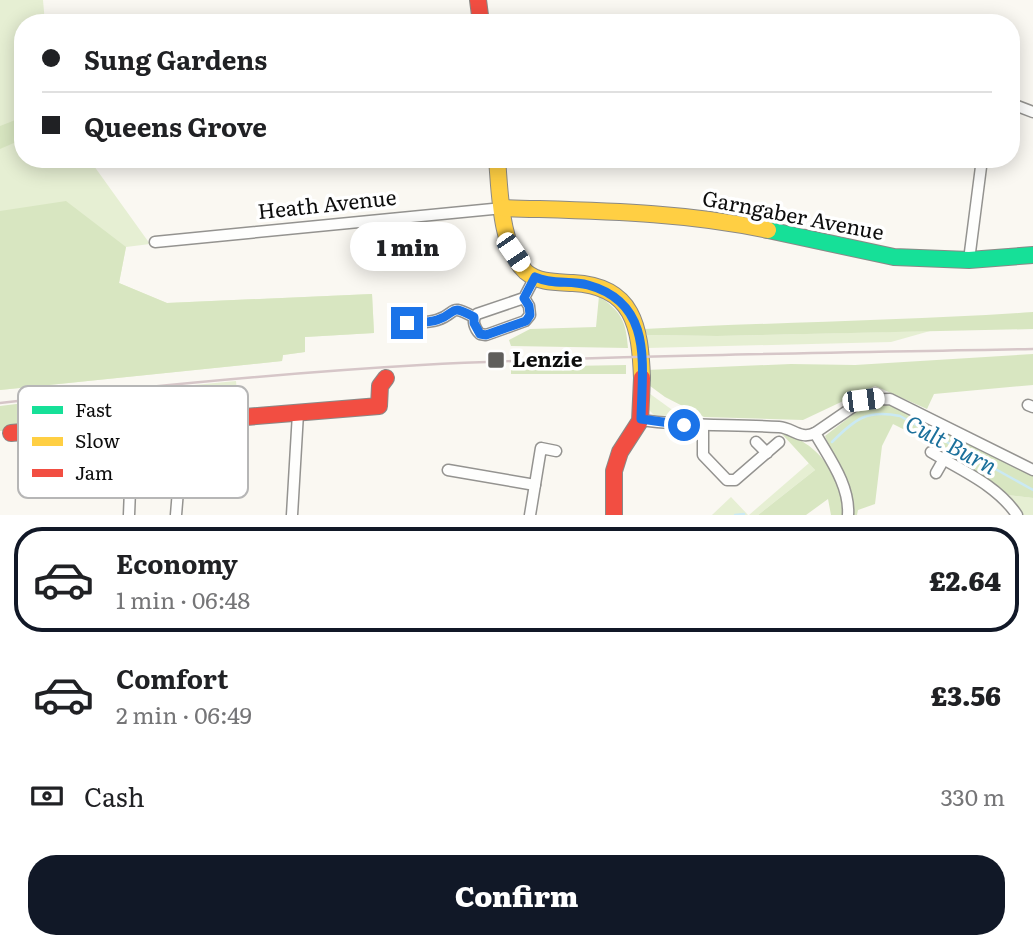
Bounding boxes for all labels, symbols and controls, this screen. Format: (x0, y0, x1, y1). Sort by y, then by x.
text: Sung Gardens (84, 39, 267, 78)
text: Queens Grove (84, 106, 267, 145)
street label: Heath Avenue (256, 180, 398, 225)
street label: Garngaber Avenue (700, 181, 887, 246)
callout: 1 min (349, 222, 465, 270)
text: 1 min (377, 229, 439, 263)
car (493, 229, 534, 275)
route end (391, 307, 423, 339)
place label: Lenzie (512, 342, 583, 373)
marker: Lenzie (486, 350, 506, 370)
legend (18, 386, 248, 498)
car (841, 387, 886, 413)
text: Fast (75, 395, 112, 423)
water label: Cult Burn (900, 405, 1004, 482)
route start (668, 409, 700, 441)
text: Slow (75, 426, 120, 454)
text: Jam (75, 458, 113, 486)
text: Economy (116, 543, 238, 582)
icon: car (32, 548, 95, 611)
text: £2.64 (929, 560, 1001, 599)
text: 1 min · 06:48 (116, 582, 250, 616)
text: Comfort (116, 658, 228, 697)
icon: car (32, 663, 95, 726)
text: £3.56 (931, 675, 1001, 714)
text: 2 min · 06:49 (116, 697, 252, 731)
text: Cash (84, 776, 145, 815)
icon: cash (28, 777, 66, 815)
text: 330 m (941, 779, 1005, 813)
button: Confirm (28, 855, 1005, 935)

